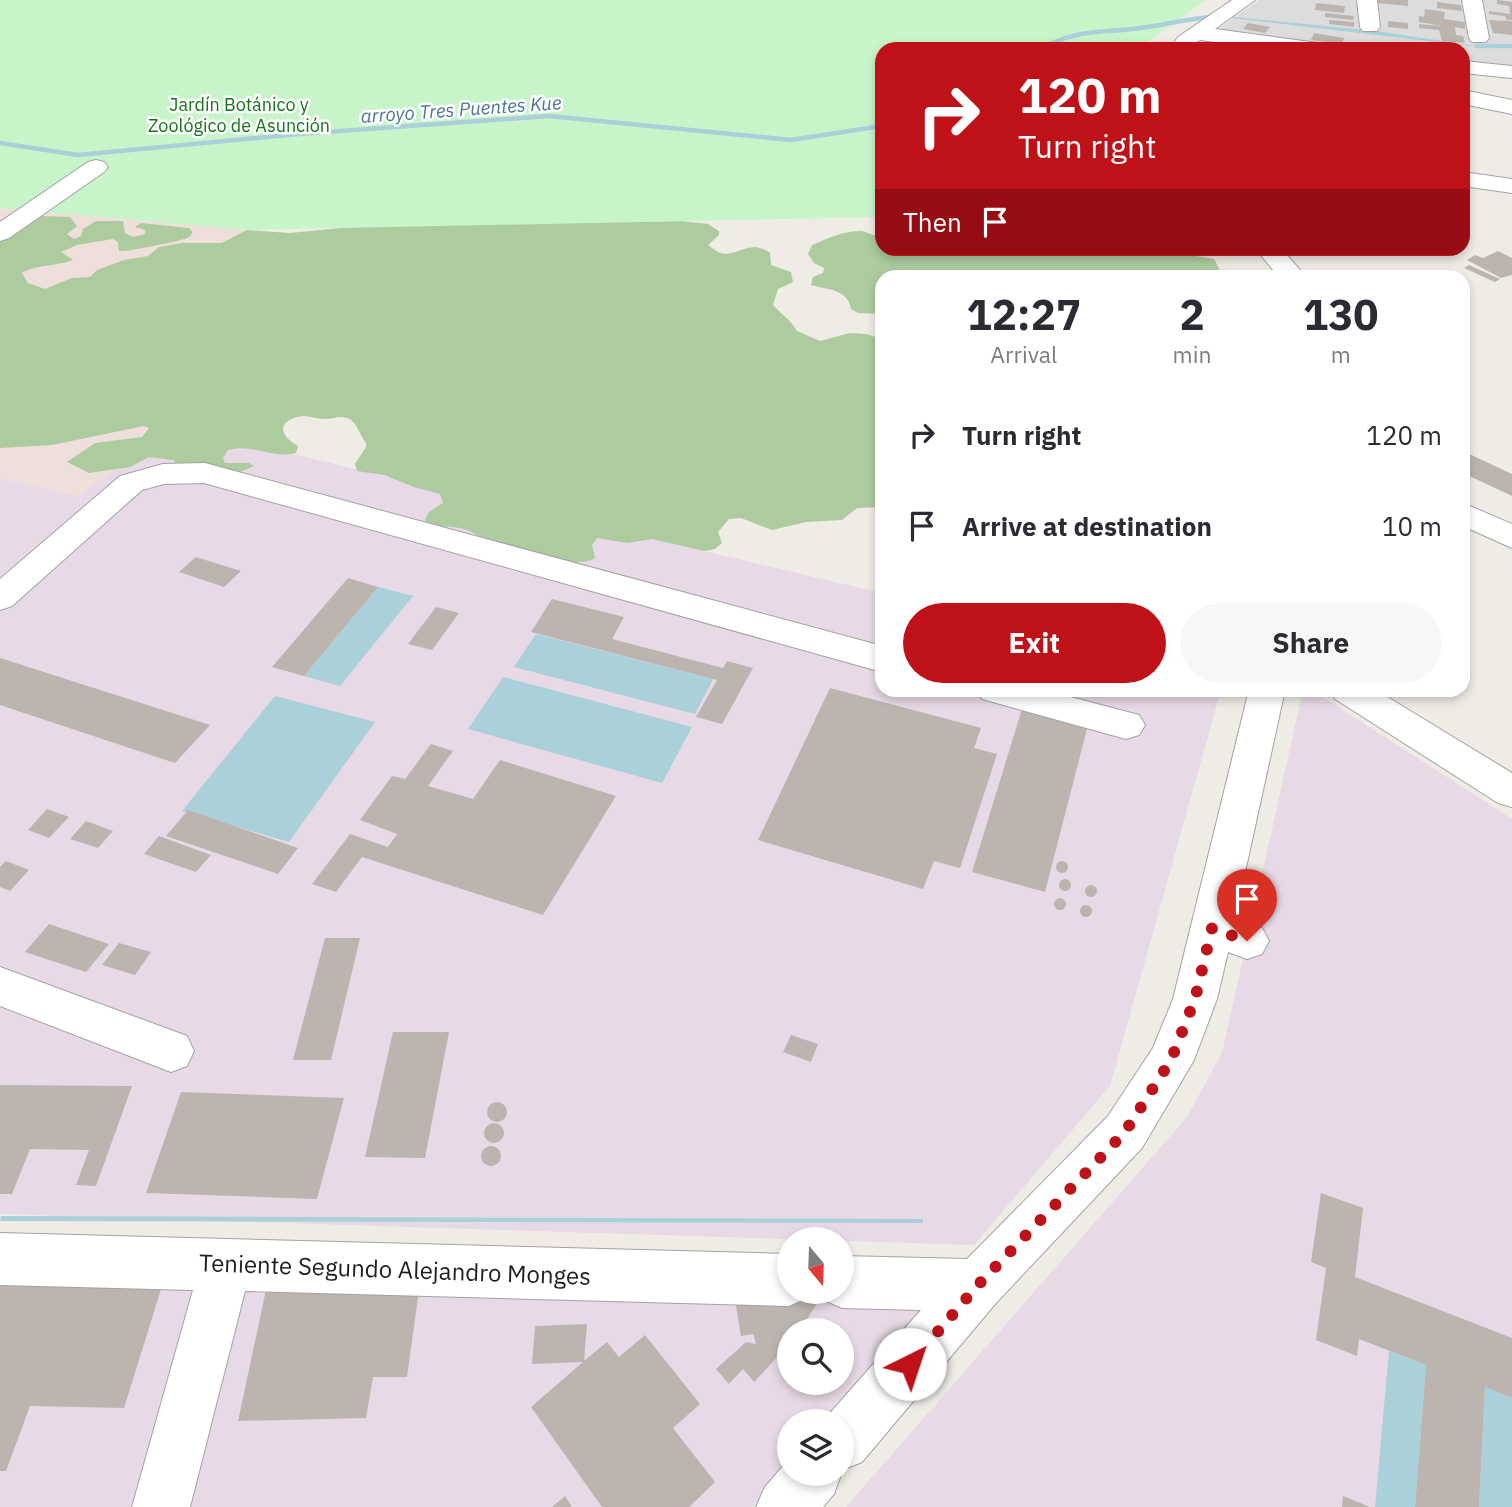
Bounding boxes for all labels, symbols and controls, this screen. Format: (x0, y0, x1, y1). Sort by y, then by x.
text: 120 m (1018, 63, 1162, 126)
icon: right (903, 70, 994, 161)
water label: arroyo Tres Puentes Kue (360, 90, 563, 128)
park label: Jardín Botánico y Zoológico de Asunción (148, 93, 330, 137)
text: Turn right (1018, 125, 1156, 167)
icon: arrive (976, 203, 1014, 241)
text: Then (903, 205, 962, 239)
text: 12:27 (966, 287, 1081, 342)
text: 2 (1179, 287, 1205, 342)
text: 130 (1303, 287, 1379, 342)
text: Arrival (990, 339, 1057, 369)
text: min (1173, 339, 1211, 369)
text: m (1331, 339, 1351, 369)
icon: right (903, 416, 941, 454)
text: Turn right (962, 418, 1081, 452)
text: 120 m (1366, 418, 1442, 452)
icon: arrive (903, 507, 941, 545)
text: Arrive at destination (962, 509, 1212, 543)
text: 10 m (1382, 509, 1442, 543)
button: Exit (903, 603, 1166, 683)
button: Share (1180, 603, 1442, 683)
pin (1217, 869, 1277, 941)
icon: arrive (1228, 880, 1266, 918)
north arrow (777, 1227, 854, 1304)
map controls (777, 1227, 854, 1486)
street label: Teniente Segundo Alejandro Monges (198, 1246, 592, 1292)
button: search (777, 1318, 854, 1395)
position arrow (873, 1327, 947, 1401)
button: layers (777, 1409, 854, 1486)

